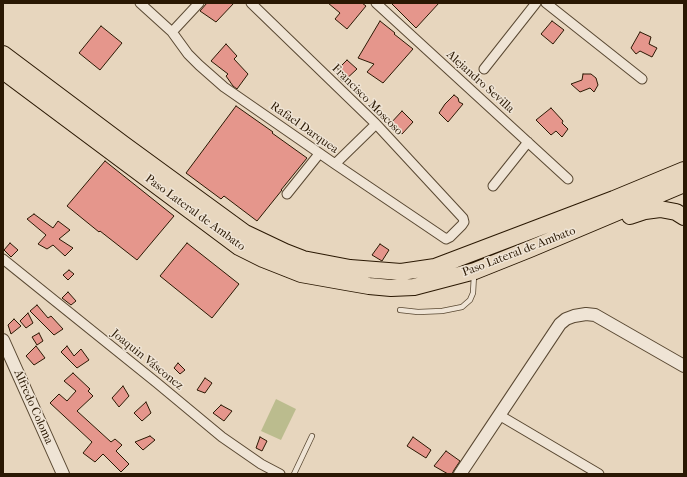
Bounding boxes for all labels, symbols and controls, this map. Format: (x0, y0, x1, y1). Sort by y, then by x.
street label: Alejandro Sevilla (443, 48, 517, 116)
street label: Francisco Moscoso (329, 62, 405, 138)
street label: Rafael Darquea (267, 99, 341, 157)
street label: Paso Lateral de Ambato (142, 172, 248, 254)
street label: Paso Lateral de Ambato (460, 224, 578, 280)
street label: Joaquin Vásconez (108, 327, 186, 393)
street label: Alfredo Coloma (10, 367, 56, 447)

